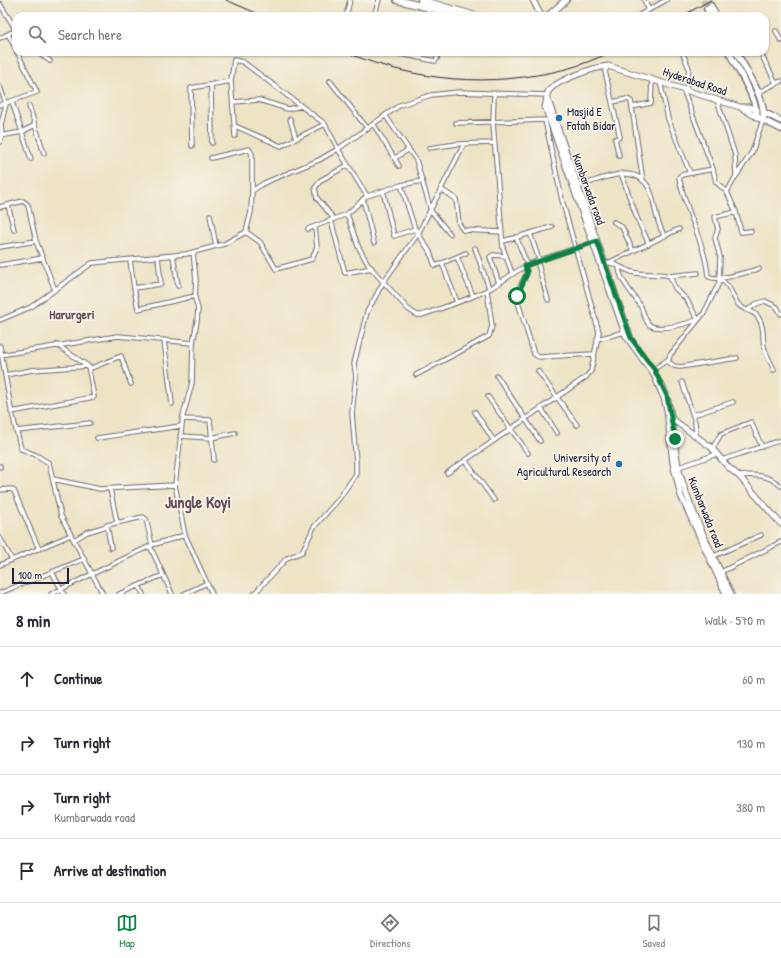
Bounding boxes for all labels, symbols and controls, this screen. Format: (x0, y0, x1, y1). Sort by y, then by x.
search box (12, 12, 769, 56)
icon: search (26, 23, 48, 45)
text: Search here (58, 24, 122, 45)
street label: Hyderabad Road (661, 63, 729, 99)
place label: Masjid E Fatah Bidar (566, 103, 616, 134)
marker: Masjid E Fatah Bidar (554, 113, 564, 123)
street label: Kumbarwada road (568, 151, 610, 227)
route start (508, 287, 526, 305)
district label: Harurgeri (49, 305, 95, 324)
route end (666, 430, 684, 448)
place label: University of Agricultural Research (517, 449, 612, 480)
marker: University of Agricultural Research (614, 459, 624, 469)
street label: Kumbarwada road (684, 474, 728, 550)
district label: Jungle Koyi (165, 491, 231, 514)
scale bar (12, 566, 69, 585)
text: 100 m (18, 568, 42, 582)
text: 8 min (16, 609, 50, 632)
text: Walk · 570 m (705, 611, 765, 629)
icon: ahead (16, 668, 38, 690)
text: Continue (54, 668, 102, 689)
text: 60 m (742, 670, 765, 688)
icon: right (16, 732, 38, 754)
text: Turn right (54, 732, 110, 753)
text: 130 m (737, 734, 765, 752)
text: Turn right (54, 787, 110, 808)
icon: right (16, 796, 38, 818)
text: 380 m (736, 798, 765, 816)
text: Kumbarwada road (54, 808, 135, 826)
icon: arrive (16, 860, 38, 882)
text: Arrive at destination (54, 860, 166, 881)
tab: Map (116, 912, 138, 950)
tab: Directions (370, 912, 411, 950)
tab: Saved (643, 912, 665, 950)

